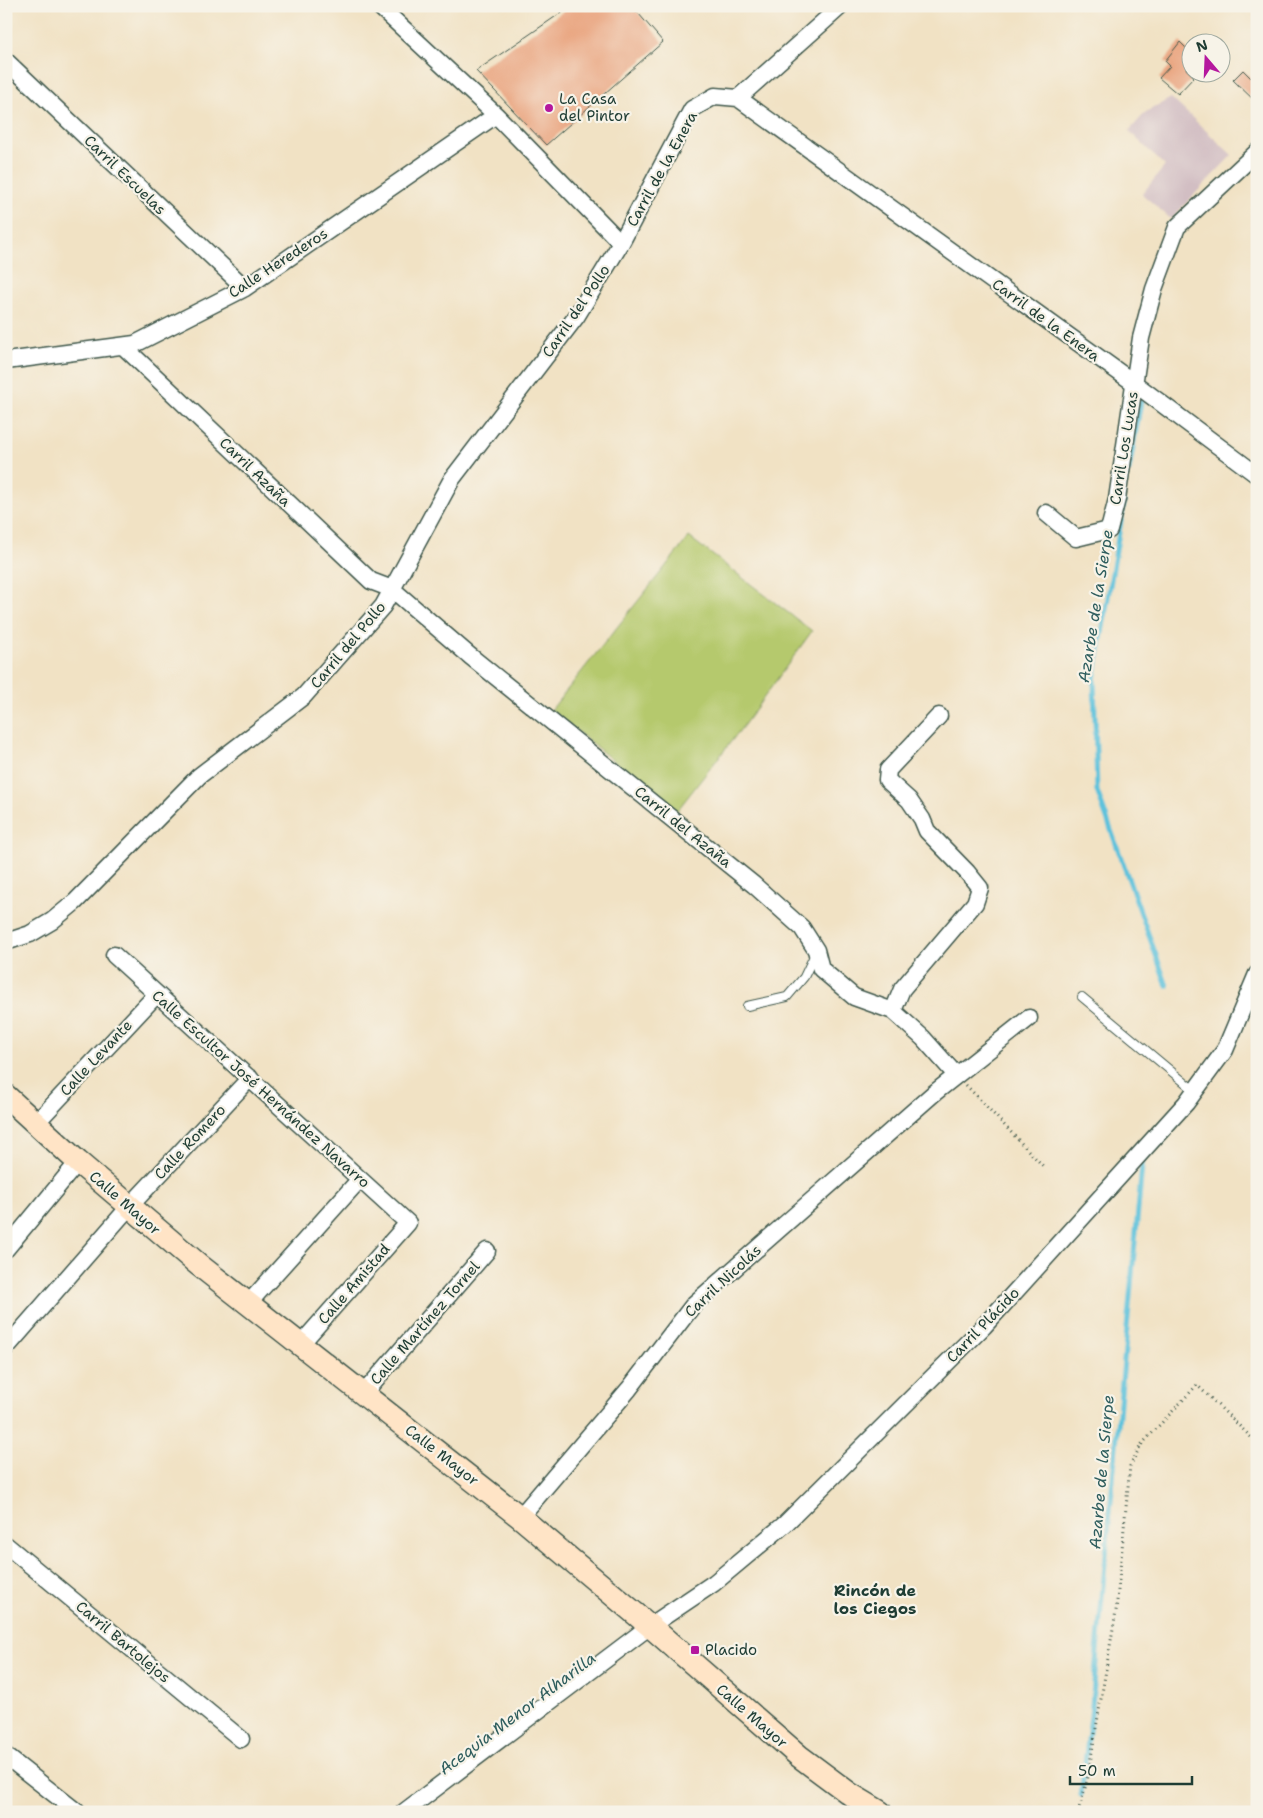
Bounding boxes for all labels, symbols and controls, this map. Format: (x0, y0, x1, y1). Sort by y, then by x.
north arrow (1180, 32, 1230, 82)
text: N (1194, 35, 1210, 56)
place label: La Casa del Pintor (559, 89, 630, 126)
marker: La Casa del Pintor (543, 102, 555, 114)
street label: Carril de la Enera (622, 107, 702, 230)
street label: Carril Escuelas (80, 131, 170, 219)
street label: Calle Herederos (225, 223, 331, 303)
street label: Carril del Pollo (538, 261, 614, 361)
street label: Carril de la Enera (988, 274, 1105, 366)
street label: Carril Los Lucas (1105, 390, 1143, 506)
street label: Carril Azaña (215, 433, 296, 512)
water label: Azarbe de la Sierpe (1073, 528, 1118, 684)
street label: Carril del Pollo (306, 597, 390, 693)
street label: Carril del Azaña (630, 782, 736, 873)
street label: Calle Escultor José Hernández Navarro (148, 986, 374, 1192)
street label: Calle Levante (55, 1015, 137, 1101)
street label: Calle Romero (150, 1100, 230, 1184)
street label: Calle Mayor (85, 1166, 165, 1240)
street label: Calle Amistad (314, 1239, 395, 1328)
street label: Carril Nicolás (680, 1240, 766, 1322)
street label: Calle Martínez Tornel (366, 1257, 485, 1389)
street label: Carril Plácido (942, 1283, 1024, 1367)
water label: Azarbe de la Sierpe (1084, 1394, 1119, 1550)
street label: Calle Mayor (401, 1420, 483, 1490)
district label: Rincón de los Ciegos (833, 1580, 917, 1619)
street label: Carril Bartolejos (72, 1597, 174, 1687)
place label: Placido (705, 1640, 757, 1660)
marker: Placido (689, 1644, 701, 1656)
water label: Acequia Menor Alharilla (435, 1647, 600, 1779)
street label: Calle Mayor (712, 1679, 792, 1753)
scale bar (1070, 1753, 1193, 1785)
text: 50 m (1078, 1761, 1116, 1781)

